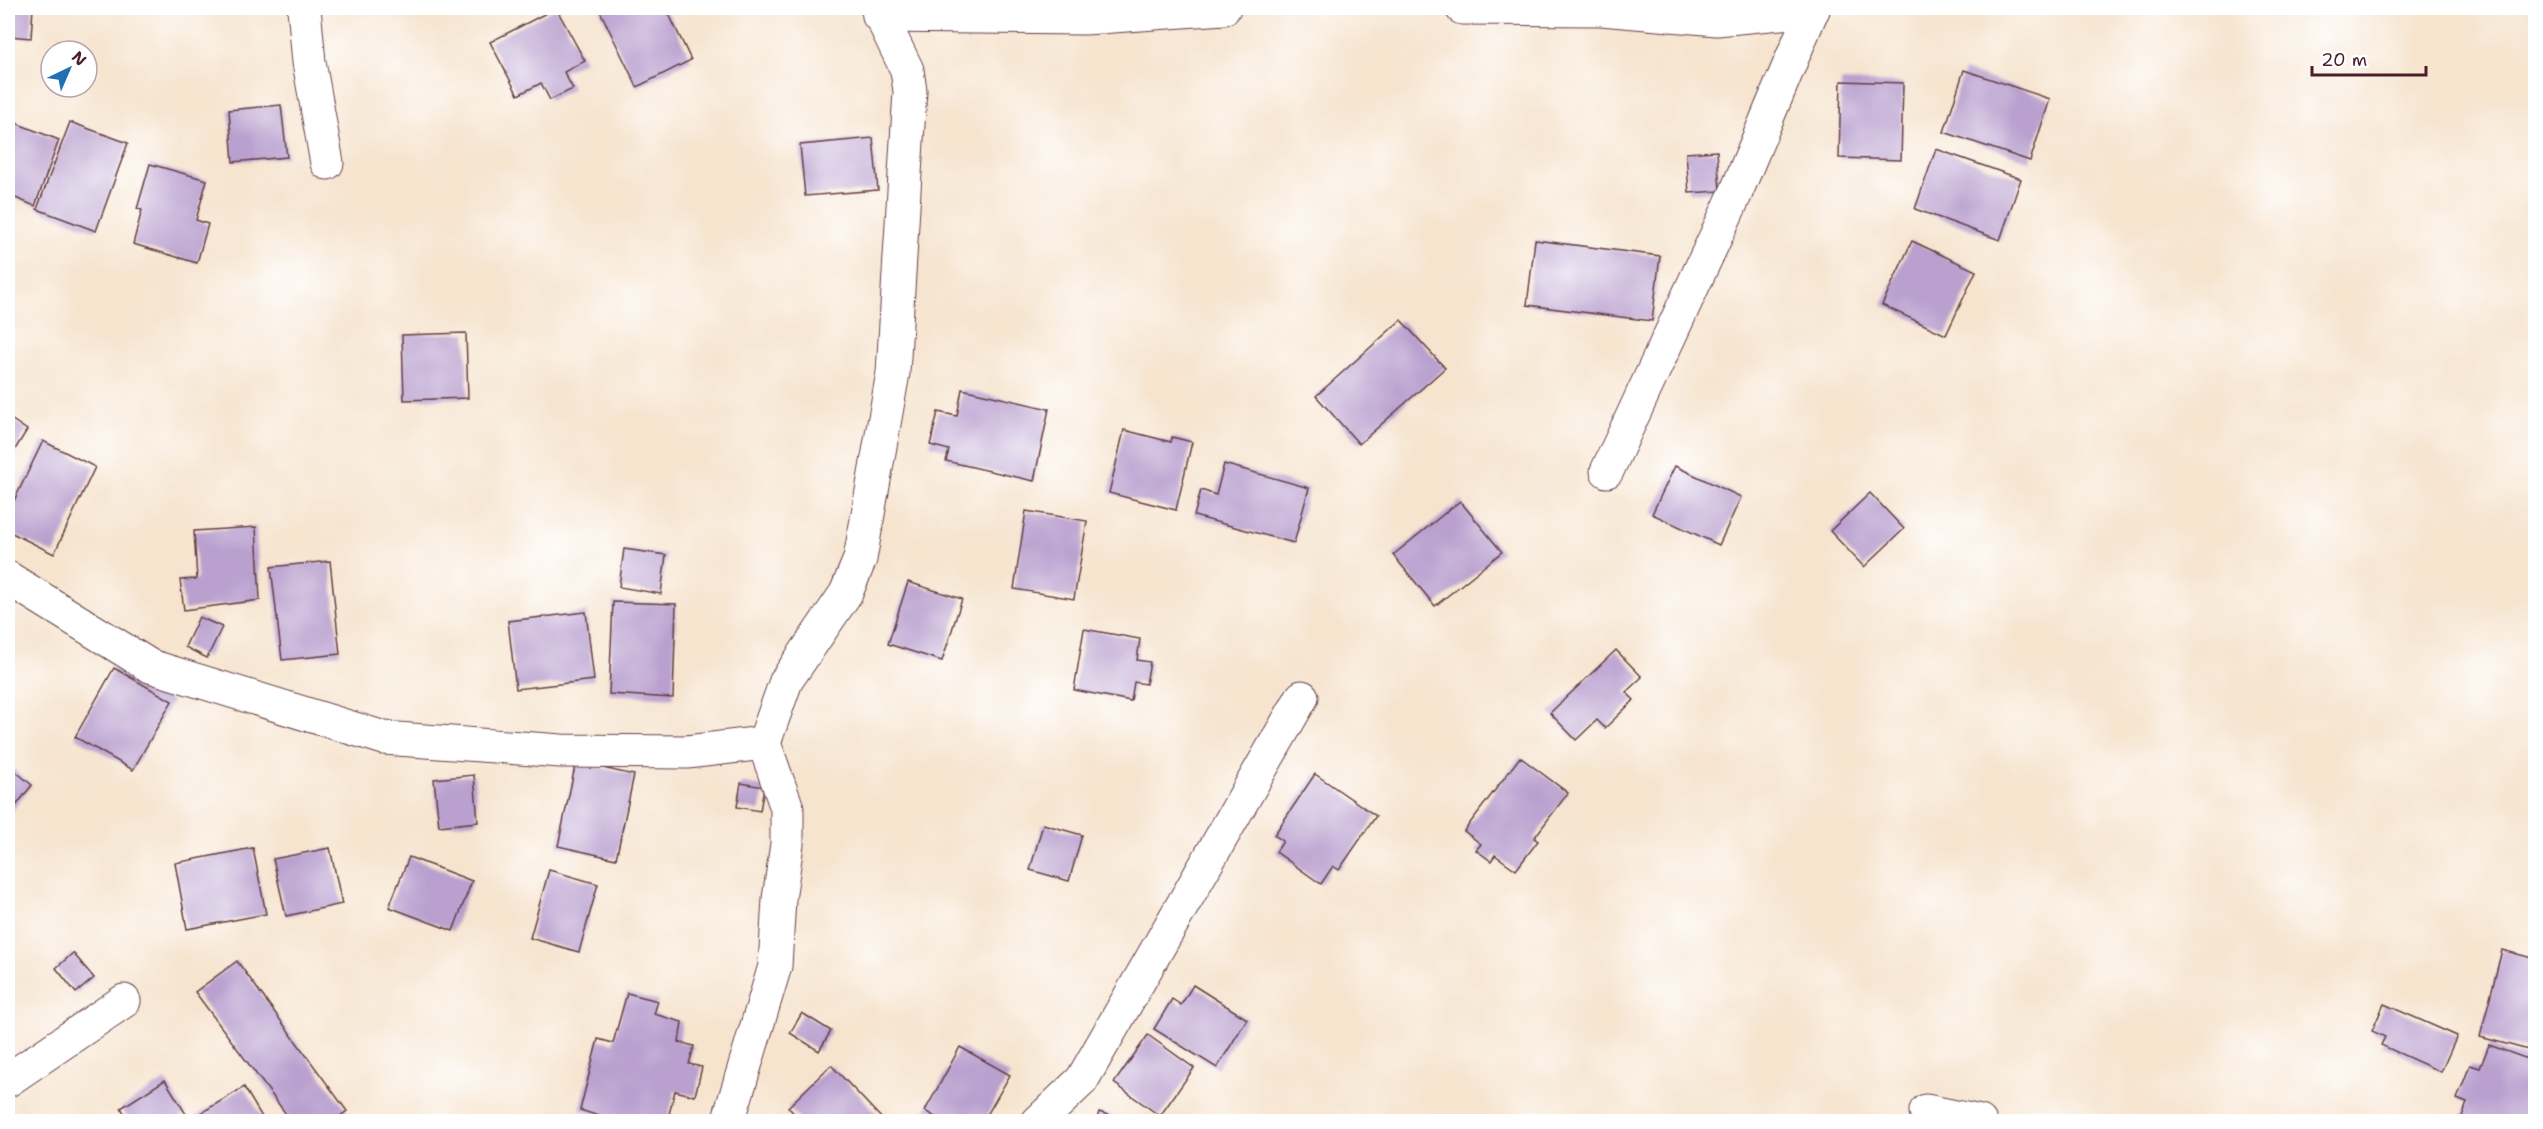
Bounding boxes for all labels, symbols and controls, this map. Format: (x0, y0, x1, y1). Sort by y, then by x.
north arrow (39, 39, 99, 99)
scale bar (2312, 39, 2426, 77)
text: N (67, 47, 91, 71)
text: 20 m (2321, 48, 2367, 72)

